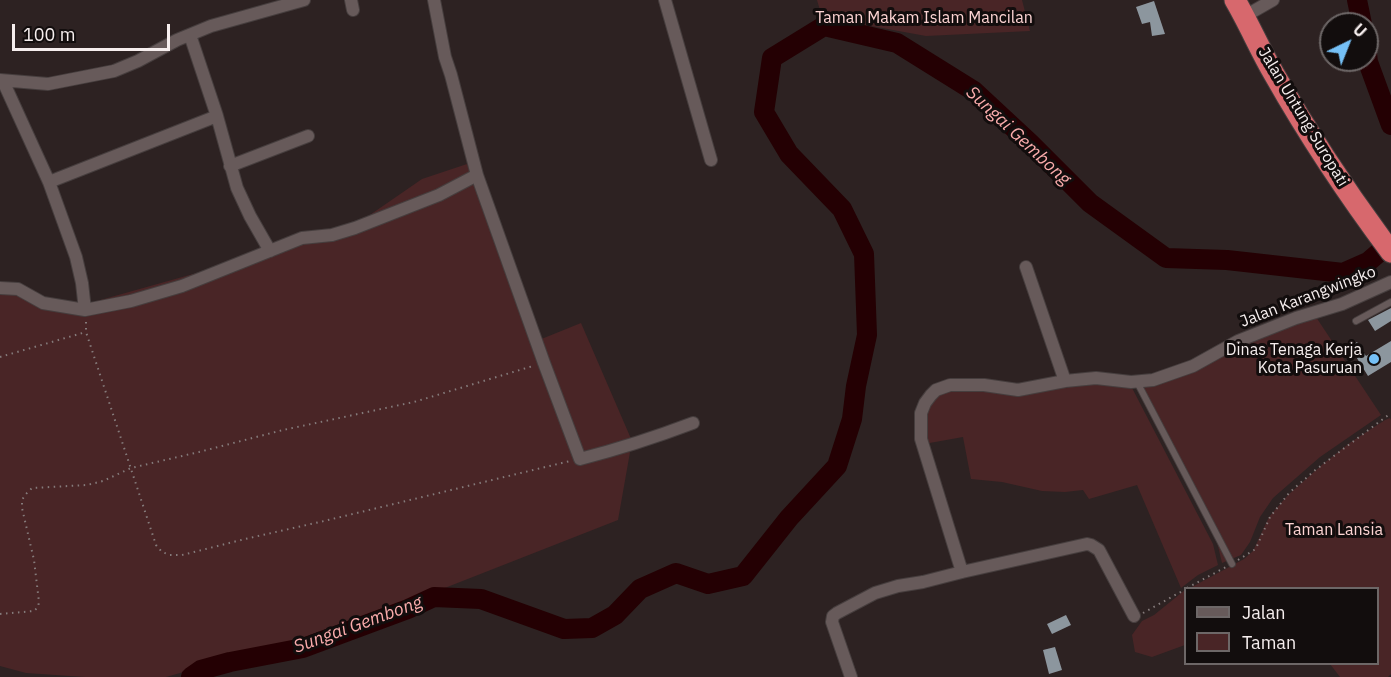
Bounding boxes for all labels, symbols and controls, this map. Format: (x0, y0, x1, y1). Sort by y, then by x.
park label: Taman Makam Islam Mancilan (815, 8, 1033, 28)
scale bar (15, 12, 172, 50)
north arrow (1319, 12, 1379, 72)
text: U (1349, 19, 1371, 41)
text: 100 m (23, 23, 75, 46)
street label: Jalan Untung Suropati (1254, 44, 1352, 190)
water label: Sungai Gembong (961, 82, 1075, 190)
street label: Jalan Karangwingko (1237, 262, 1379, 332)
place label: Dinas Tenaga Kerja Kota Pasuruan (1226, 340, 1362, 378)
marker: Dinas Tenaga Kerja Kota Pasuruan (1367, 352, 1381, 366)
park label: Taman Lansia (1285, 520, 1383, 540)
legend (1184, 587, 1379, 665)
water label: Sungai Gembong (291, 592, 425, 658)
text: Jalan (1242, 601, 1286, 624)
text: Taman (1242, 631, 1296, 654)

